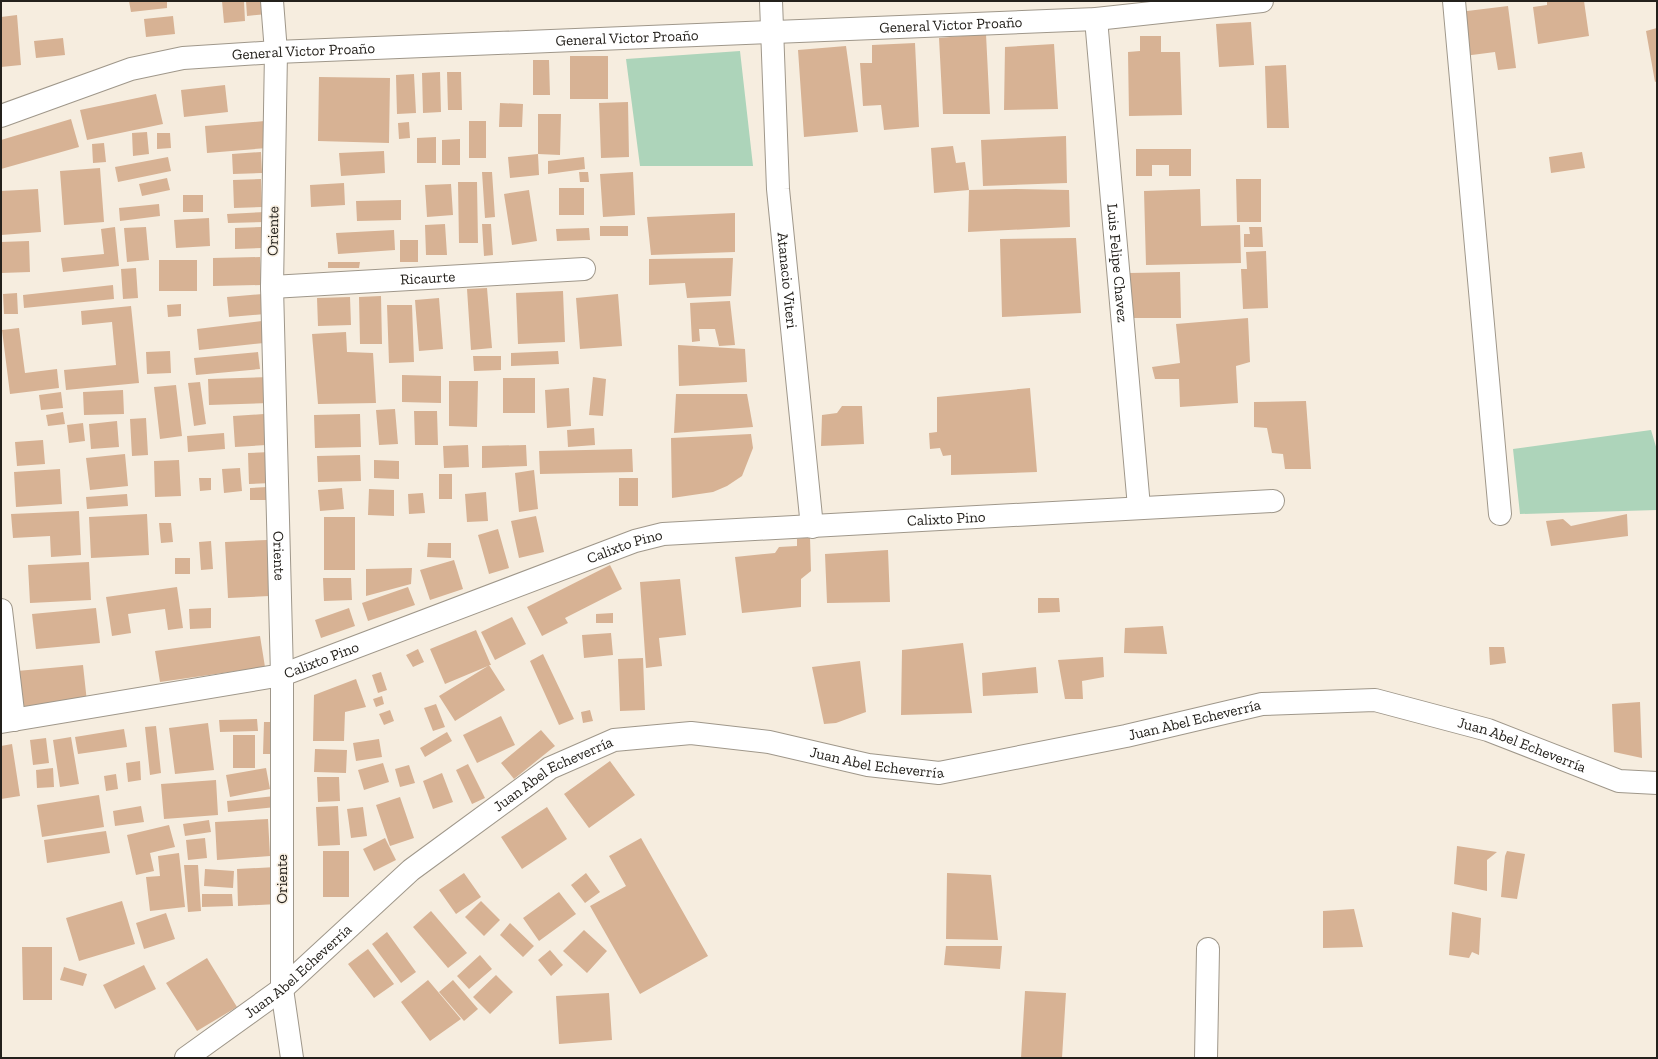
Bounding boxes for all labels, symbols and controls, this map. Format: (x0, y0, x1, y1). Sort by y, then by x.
street label: General Victor Proaño (879, 13, 1023, 37)
street label: General Victor Proaño (555, 26, 699, 50)
street label: General Victor Proaño (231, 39, 376, 64)
street label: Luis Felipe Chavez (1103, 203, 1132, 323)
street label: Oriente (264, 206, 282, 256)
street label: Atanacio Viteri (773, 231, 801, 329)
street label: Ricaurte (400, 267, 456, 289)
street label: Calixto Pino (906, 508, 986, 530)
street label: Calixto Pino (584, 525, 665, 567)
street label: Oriente (269, 531, 289, 581)
street label: Calixto Pino (281, 638, 362, 682)
street label: Juan Abel Echeverría (1127, 696, 1263, 744)
street label: Juan Abel Echeverría (1456, 713, 1589, 776)
street label: Juan Abel Echeverría (490, 733, 616, 815)
street label: Juan Abel Echeverría (808, 743, 945, 782)
street label: Oriente (273, 854, 291, 904)
street label: Juan Abel Echeverría (241, 920, 355, 1022)

